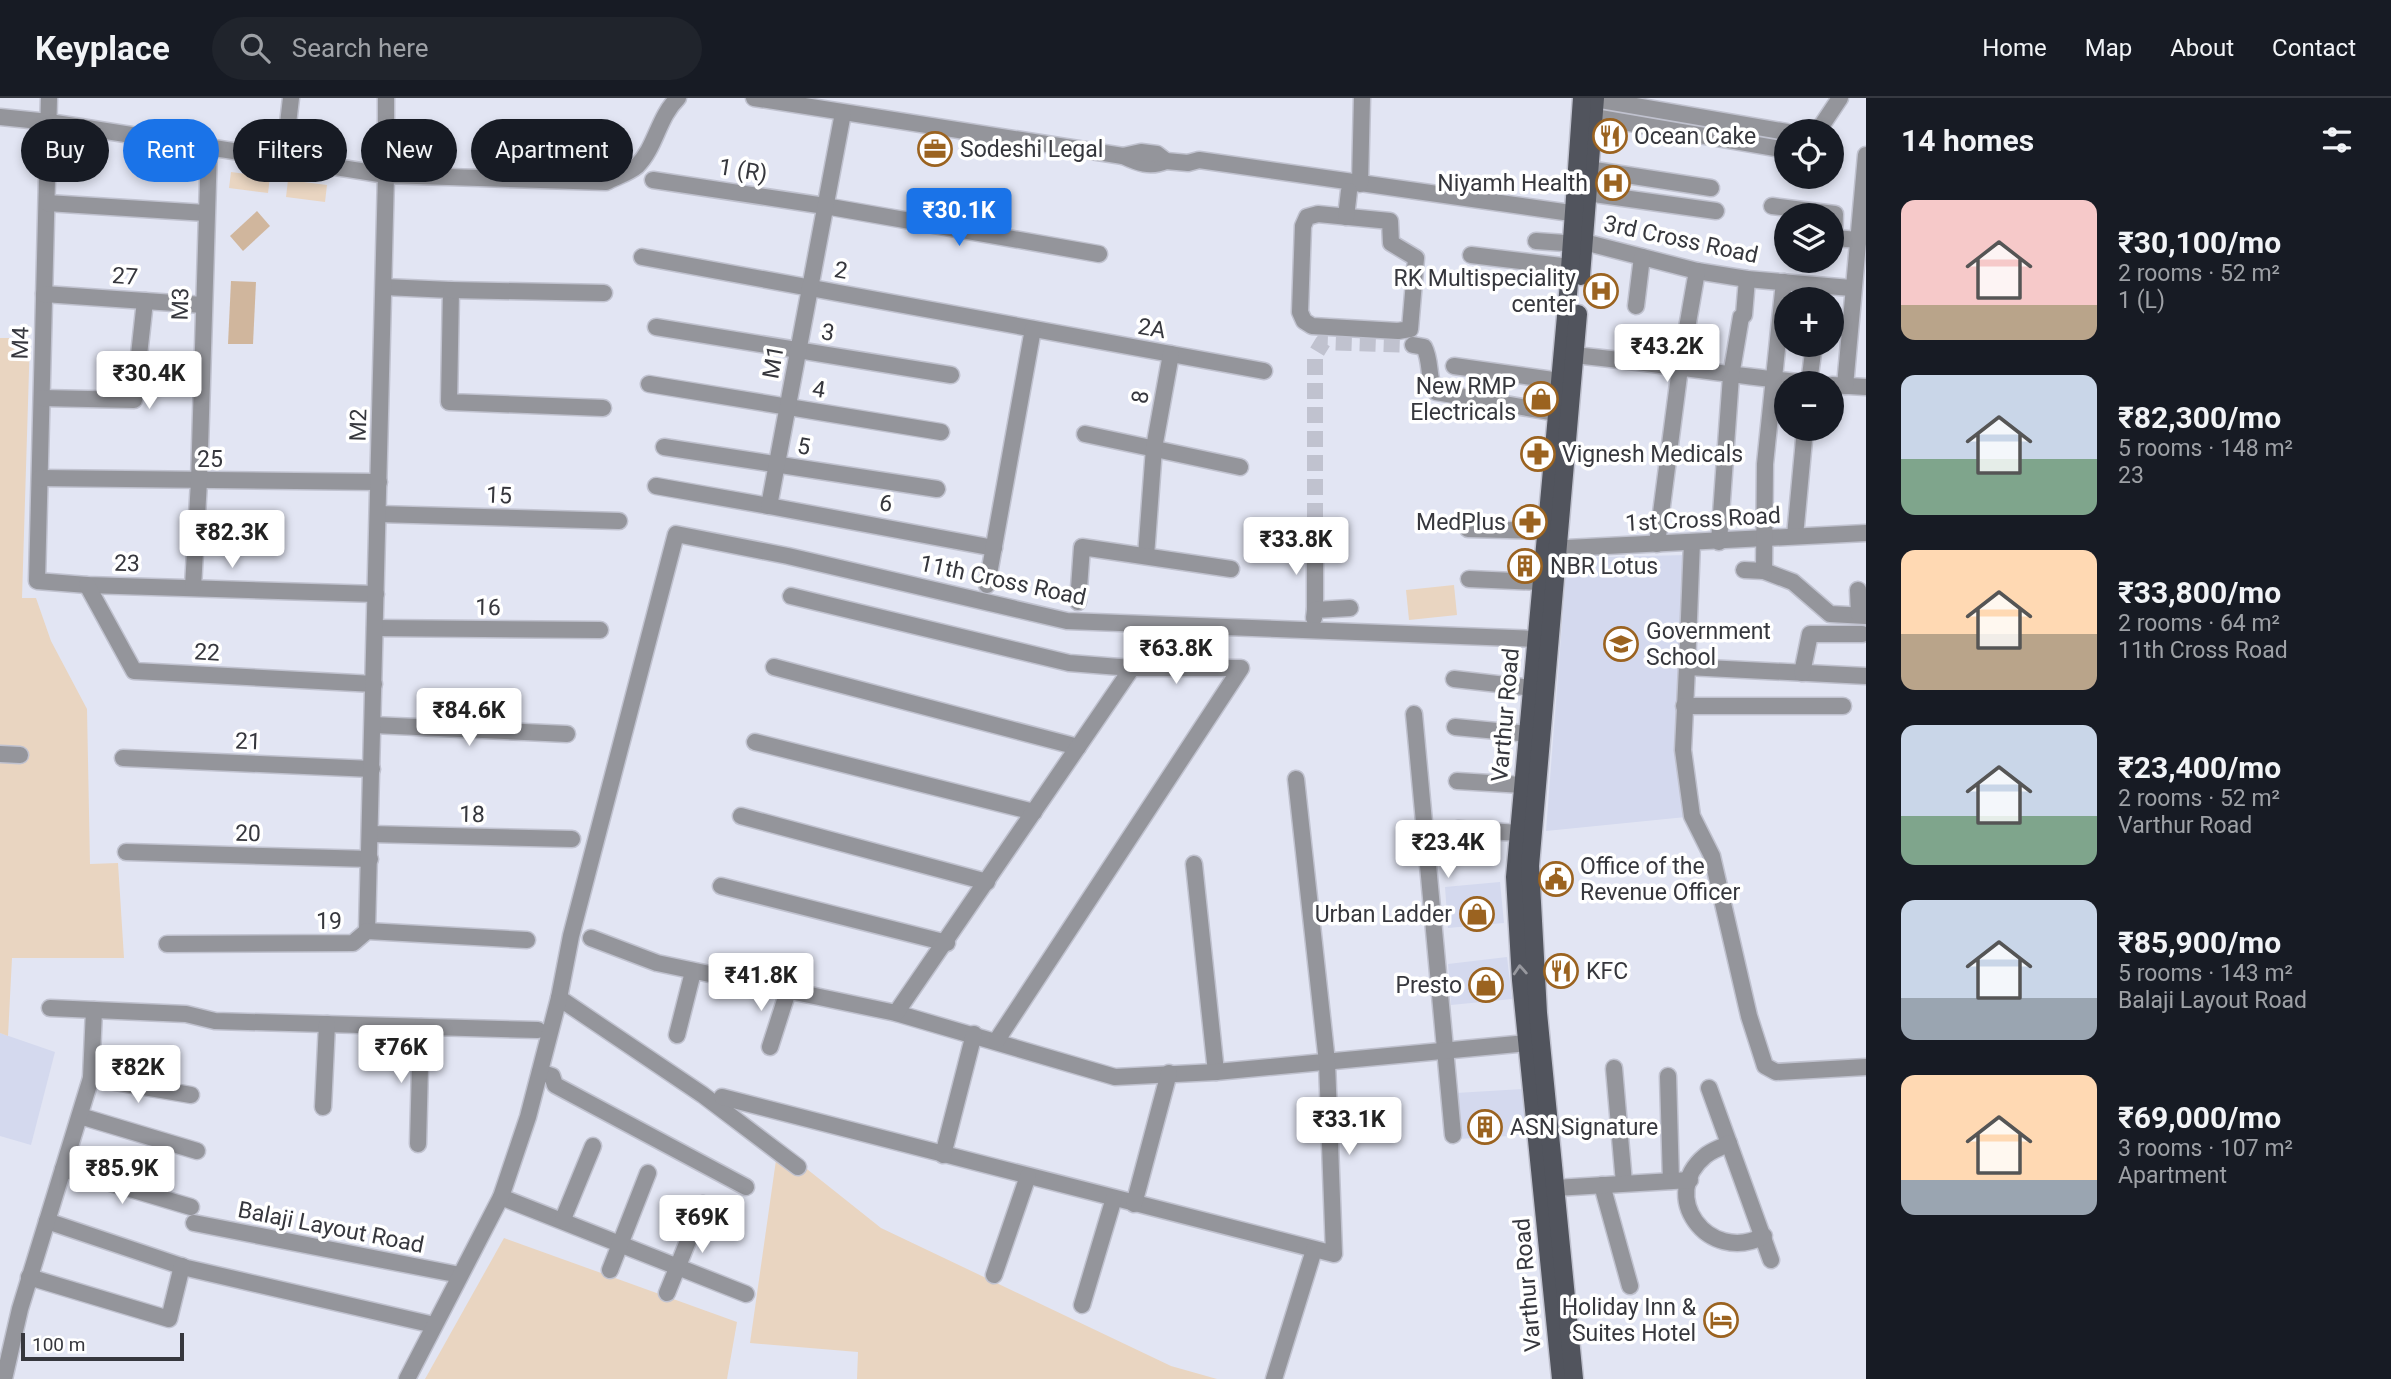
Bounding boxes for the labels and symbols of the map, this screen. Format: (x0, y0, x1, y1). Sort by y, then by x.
restaurant icon: Ocean Cake (1591, 117, 1629, 155)
place label: Ocean Cake (1634, 123, 1756, 150)
office icon: Sodeshi Legal (916, 130, 954, 168)
place label: Sodeshi Legal (960, 136, 1103, 163)
street label: 1 (R) (717, 153, 769, 188)
hospital icon: Niyamh Health (1594, 164, 1632, 202)
place label: Niyamh Health (1437, 170, 1588, 197)
pin: ₹30.1K (902, 188, 1016, 248)
street label: 3rd Cross Road (1601, 210, 1761, 269)
street label: 2 (832, 256, 850, 285)
street label: 27 (111, 262, 139, 291)
place label: RK Multispeciality center (1394, 265, 1576, 318)
hospital icon: RK Multispeciality center (1582, 272, 1620, 310)
street label: M3 (166, 287, 195, 321)
street label: 2A (1136, 313, 1168, 344)
street label: 3 (819, 318, 836, 347)
pin: ₹43.2K (1610, 324, 1724, 384)
street label: M4 (6, 326, 35, 360)
street label: M1 (757, 343, 790, 381)
pin: ₹30.4K (92, 352, 206, 411)
place label: New RMP Electricals (1410, 373, 1516, 426)
street label: 4 (810, 375, 827, 404)
shop icon: New RMP Electricals (1522, 380, 1560, 418)
street label: 8 (1126, 388, 1155, 406)
street label: M2 (344, 408, 373, 442)
street label: 5 (795, 432, 812, 461)
pharmacy icon: Vignesh Medicals (1519, 435, 1557, 473)
place label: Vignesh Medicals (1562, 441, 1743, 468)
street label: 25 (197, 446, 223, 473)
street label: 15 (486, 482, 512, 509)
street label: 6 (877, 489, 895, 518)
street label: 1st Cross Road (1624, 502, 1782, 537)
pharmacy icon: MedPlus (1511, 503, 1549, 541)
place label: MedPlus (1416, 509, 1506, 536)
pin: ₹82.3K (175, 510, 289, 570)
pin: ₹33.8K (1239, 518, 1353, 577)
building icon: NBR Lotus (1506, 547, 1544, 585)
street label: 23 (114, 550, 140, 577)
street label: 11th Cross Road (917, 550, 1089, 611)
place label: NBR Lotus (1550, 553, 1658, 580)
street label: 16 (475, 594, 501, 621)
place label: Government School (1646, 618, 1771, 671)
school or university icon: Government School (1602, 625, 1640, 663)
pin: ₹63.8K (1119, 626, 1233, 686)
street label: 22 (193, 638, 221, 667)
street label: Varthur Road (1486, 647, 1525, 783)
pin: ₹84.6K (412, 688, 526, 748)
street label: 21 (235, 728, 261, 755)
street label: 18 (459, 801, 485, 828)
street label: 20 (235, 820, 261, 847)
pin: ₹23.4K (1391, 820, 1505, 880)
place label: Office of the Revenue Officer (1580, 853, 1740, 906)
public building icon: Office of the Revenue Officer (1537, 860, 1575, 898)
shop icon: Urban Ladder (1458, 895, 1496, 933)
place label: Urban Ladder (1315, 901, 1452, 928)
street label: 19 (316, 908, 342, 935)
restaurant icon: KFC (1542, 952, 1580, 990)
pin: ₹41.8K (704, 954, 818, 1013)
place label: KFC (1586, 958, 1628, 985)
one-way arrow (1513, 964, 1528, 975)
shop icon: Presto (1467, 966, 1505, 1004)
place label: Presto (1395, 972, 1462, 999)
pin: ₹76K (360, 1026, 442, 1085)
pin: ₹82K (97, 1046, 179, 1105)
pin: ₹33.1K (1292, 1098, 1406, 1157)
building icon: ASN Signature (1466, 1108, 1504, 1146)
place label: ASN Signature (1510, 1114, 1658, 1141)
pin: ₹85.9K (65, 1146, 179, 1206)
street label: Balaji Layout Road (236, 1196, 426, 1259)
pin: ₹69K (661, 1196, 743, 1255)
street label: Varthur Road (1508, 1217, 1547, 1353)
place label: Holiday Inn & Suites Hotel (1562, 1294, 1697, 1347)
hotel icon: Holiday Inn & Suites Hotel (1702, 1301, 1740, 1339)
scale bar (21, 1330, 184, 1362)

